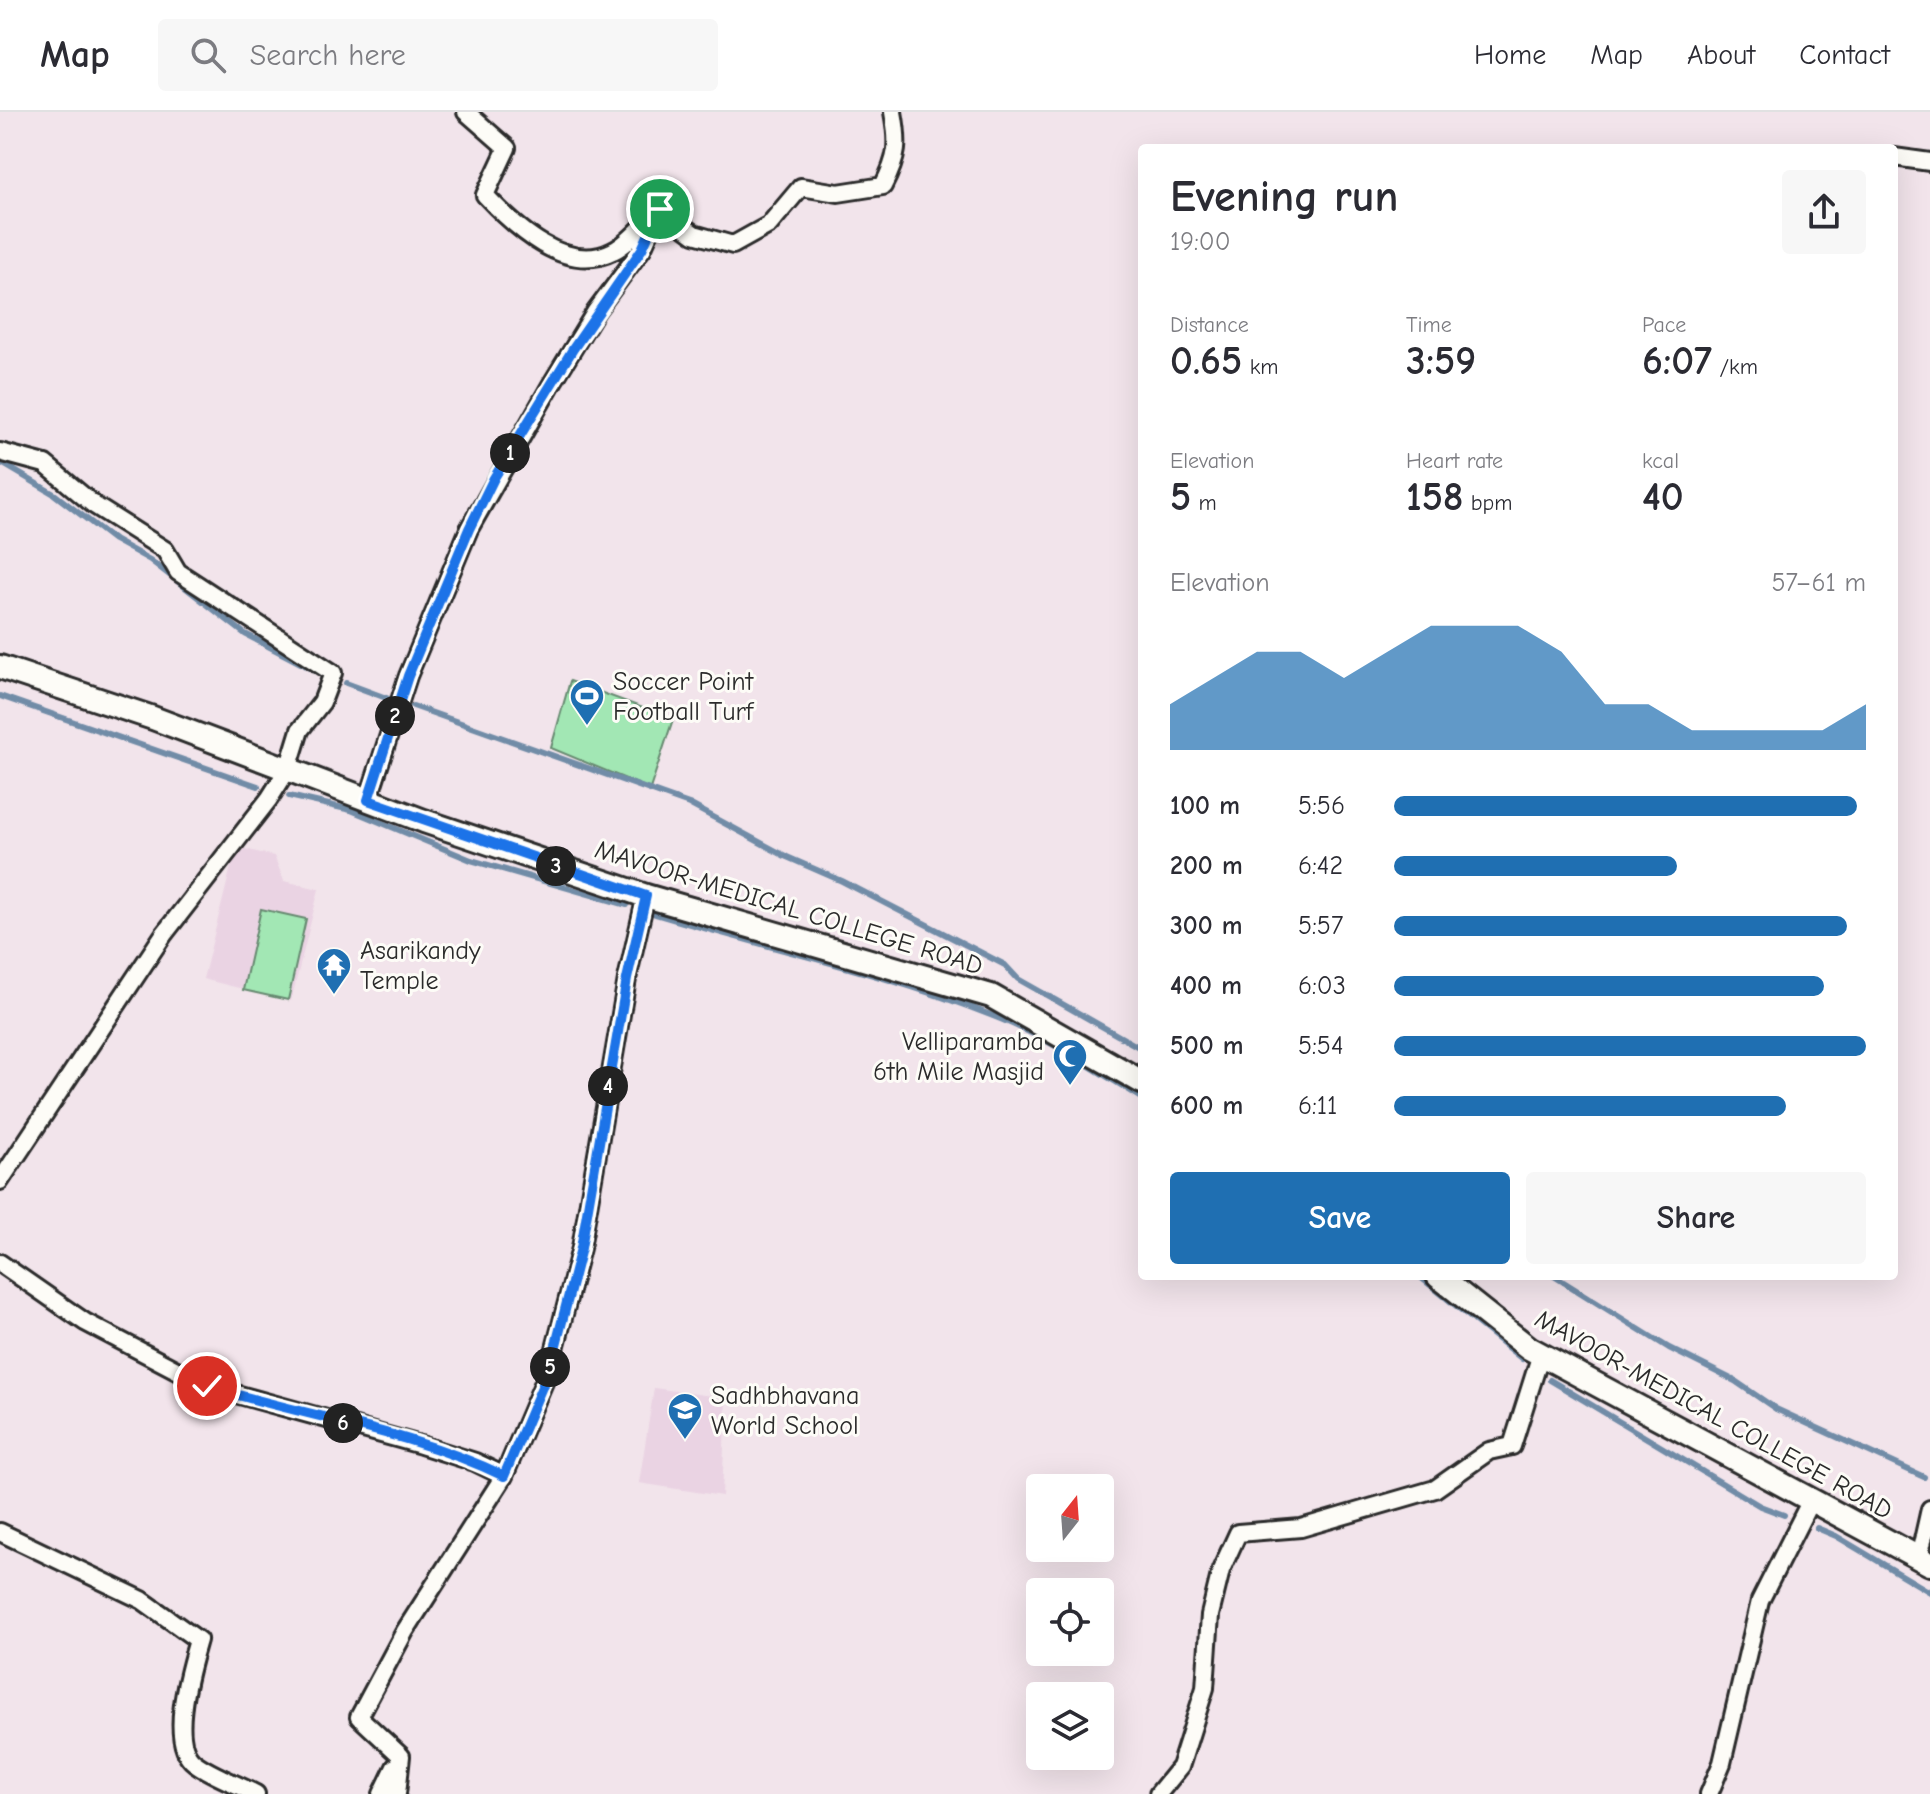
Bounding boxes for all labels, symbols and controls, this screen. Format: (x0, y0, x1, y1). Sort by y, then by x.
search box (158, 19, 718, 91)
text: Map (40, 33, 110, 77)
icon: search (186, 33, 230, 77)
text: Search here (250, 38, 406, 73)
text: Home (1474, 39, 1546, 71)
text: Map (1590, 39, 1643, 71)
text: About (1687, 39, 1755, 71)
text: Contact (1799, 39, 1890, 71)
button: share (1782, 170, 1866, 254)
text: Evening run (1170, 171, 1398, 222)
pin (626, 175, 694, 243)
icon: arrive (638, 187, 682, 231)
text: 19:00 (1170, 227, 1230, 257)
text: Distance (1170, 312, 1249, 338)
text: Time (1406, 312, 1452, 338)
text: Pace (1642, 312, 1686, 338)
text: 0.65 (1170, 338, 1242, 384)
text: 3:59 (1406, 338, 1476, 384)
text: 6:07 (1642, 338, 1712, 384)
text: km (1242, 354, 1278, 380)
text: /km (1712, 354, 1758, 380)
pin: 1 (490, 433, 530, 473)
text: 1 (506, 440, 514, 466)
text: Elevation (1170, 448, 1254, 474)
text: Heart rate (1406, 448, 1503, 474)
text: kcal (1642, 448, 1679, 474)
text: 5 (1170, 474, 1191, 520)
text: 158 (1406, 474, 1463, 520)
text: 40 (1642, 474, 1684, 520)
text: m (1191, 490, 1217, 516)
text: bpm (1463, 490, 1512, 516)
text: Elevation (1170, 568, 1270, 598)
text: 57–61 m (1772, 568, 1866, 598)
place label: Soccer Point Football Turf (613, 667, 755, 727)
sports icon: Soccer Point Football Turf (568, 677, 606, 727)
pin: 2 (375, 696, 415, 736)
text: 2 (390, 703, 400, 729)
text: 100 m (1170, 791, 1240, 821)
text: 5:56 (1298, 791, 1345, 821)
street label: MAVOOR-MEDICAL COLLEGE ROAD (591, 835, 986, 981)
pin: 3 (536, 846, 576, 886)
text: 200 m (1170, 851, 1243, 881)
text: 6:42 (1298, 851, 1343, 881)
text: 3 (551, 853, 561, 879)
text: 300 m (1170, 911, 1243, 941)
text: 5:57 (1298, 911, 1343, 941)
place label: Asarikandy Temple (360, 936, 481, 996)
temple icon: Asarikandy Temple (315, 946, 353, 996)
text: 400 m (1170, 971, 1242, 1001)
text: 6:03 (1298, 971, 1346, 1001)
place label: Velliparamba 6th Mile Masjid (873, 1027, 1044, 1087)
text: 500 m (1170, 1031, 1244, 1061)
text: 5:54 (1298, 1031, 1343, 1061)
mosque icon: Velliparamba 6th Mile Masjid (1051, 1037, 1089, 1087)
pin: 4 (588, 1066, 628, 1106)
text: 4 (603, 1073, 613, 1099)
text: 600 m (1170, 1091, 1243, 1121)
text: 6:11 (1298, 1091, 1337, 1121)
button: Save (1170, 1172, 1510, 1264)
button: Share (1526, 1172, 1866, 1264)
street label: MAVOOR-MEDICAL COLLEGE ROAD (1530, 1304, 1898, 1526)
pin: 5 (530, 1347, 570, 1387)
pin (173, 1352, 241, 1420)
text: 5 (544, 1354, 556, 1380)
icon: check (185, 1364, 229, 1408)
place label: Sadhbhavana World School (711, 1381, 859, 1441)
school or university icon: Sadhbhavana World School (666, 1391, 704, 1441)
pin: 6 (323, 1403, 363, 1443)
text: 6 (337, 1410, 349, 1436)
north arrow (1026, 1474, 1114, 1562)
map controls (1026, 1474, 1114, 1770)
button: locate (1026, 1578, 1114, 1666)
button: layers (1026, 1682, 1114, 1770)

